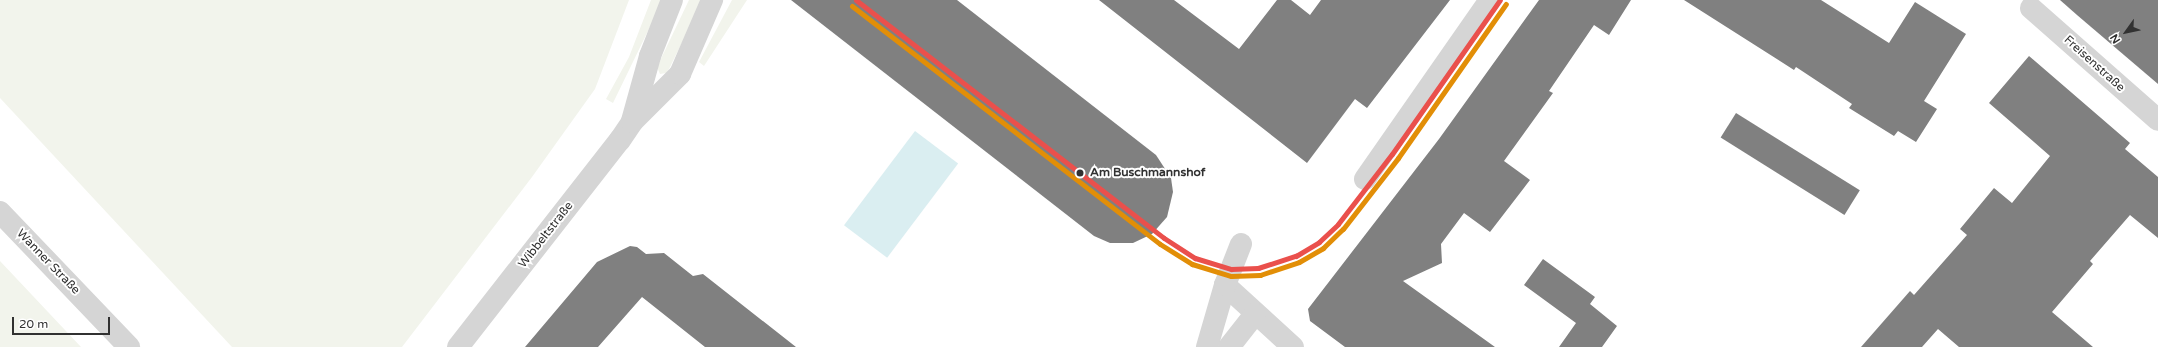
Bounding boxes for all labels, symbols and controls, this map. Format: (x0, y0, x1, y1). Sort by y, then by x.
north arrow (2106, 12, 2146, 52)
text: N (2108, 32, 2123, 46)
street label: Freisenstraße (2061, 33, 2127, 95)
marker: Am Buschmannshof (1073, 166, 1087, 180)
place label: Am Buschmannshof (1090, 166, 1205, 180)
street label: Wibbeltstraße (516, 199, 576, 271)
street label: Wanner Straße (13, 227, 83, 297)
scale bar (14, 309, 112, 335)
text: 20 m (19, 317, 48, 331)

